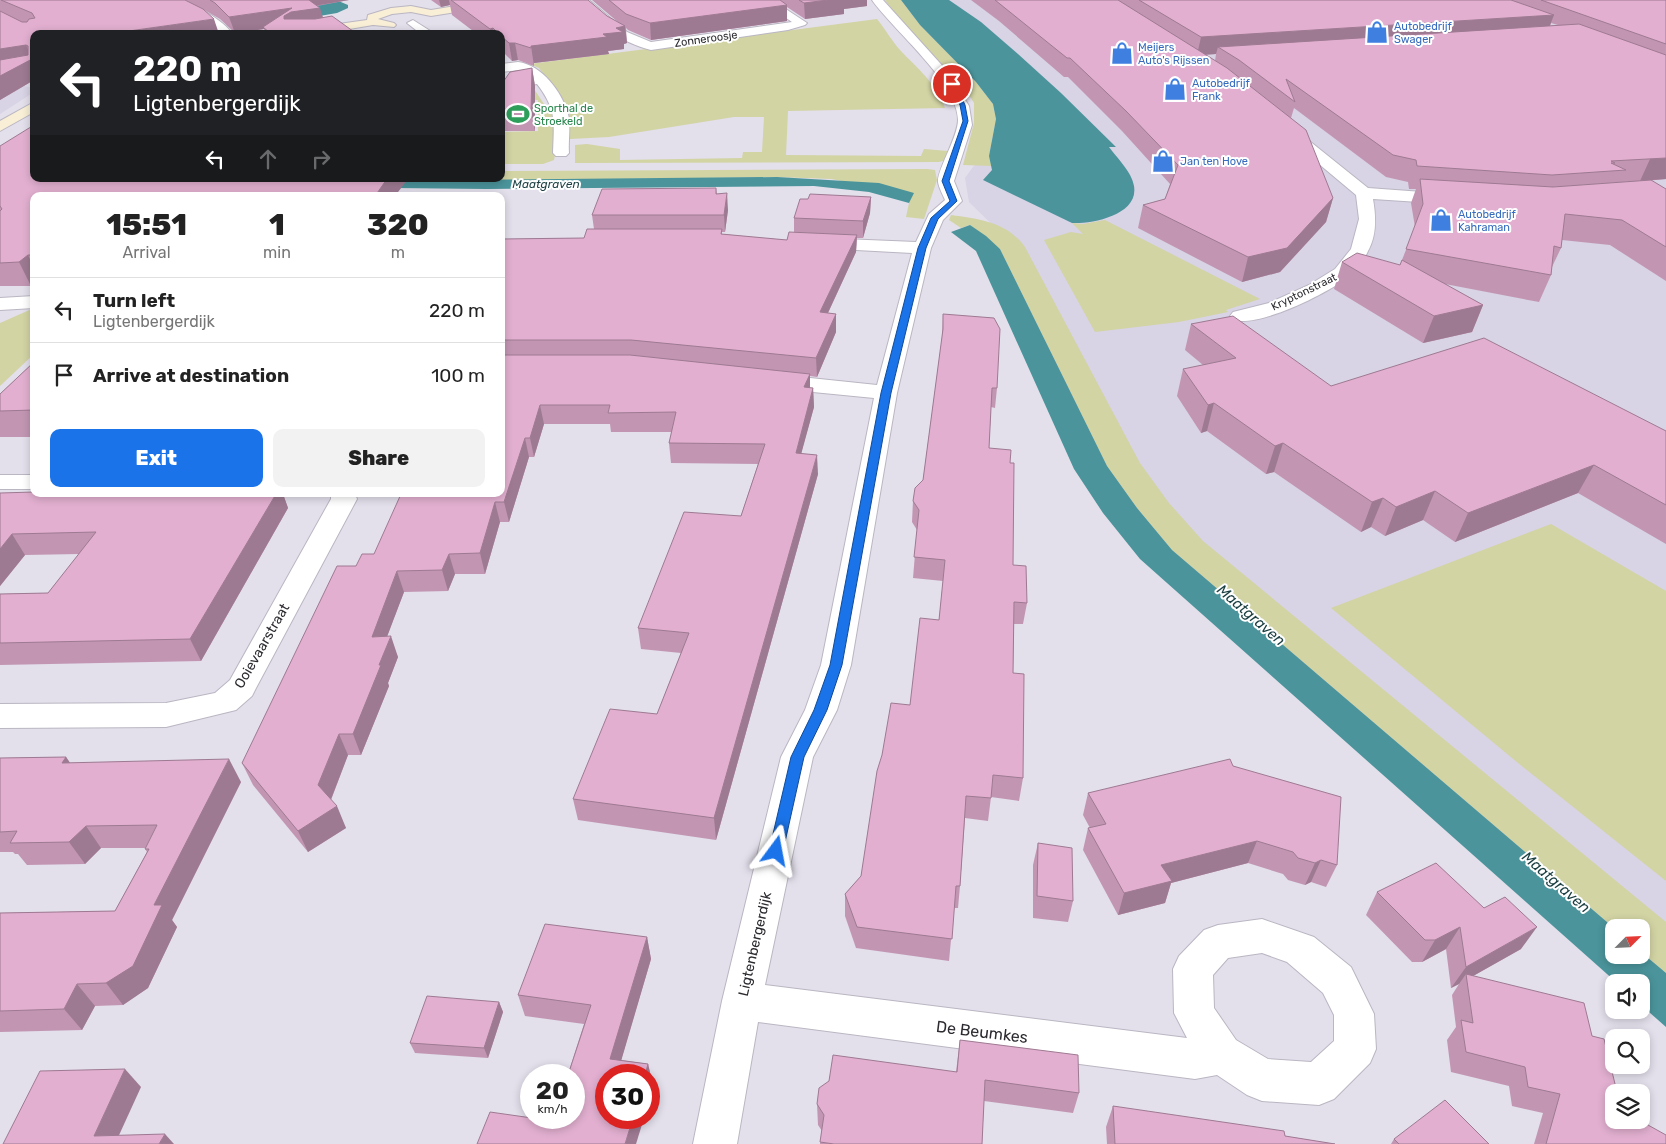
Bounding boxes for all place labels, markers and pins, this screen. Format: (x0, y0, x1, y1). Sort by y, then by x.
shop icon: Autobedrijf Swager (1364, 19, 1390, 45)
place label: Autobedrijf Swager (1394, 20, 1452, 46)
shop icon: Meijers Auto's Rijssen (1109, 40, 1135, 66)
place label: Meijers Auto's Rijssen (1138, 41, 1209, 67)
pin (931, 63, 973, 105)
shop icon: Autobedrijf Frank (1162, 76, 1188, 102)
place label: Autobedrijf Frank (1192, 77, 1250, 103)
sports icon: Sporthal de Stroekeld (505, 101, 531, 127)
place label: Sporthal de Stroekeld (534, 102, 593, 128)
shop icon: Jan ten Hove (1150, 148, 1176, 174)
place label: Jan ten Hove (1180, 155, 1248, 168)
shop icon: Autobedrijf Kahraman (1428, 207, 1454, 233)
place label: Autobedrijf Kahraman (1458, 208, 1516, 234)

